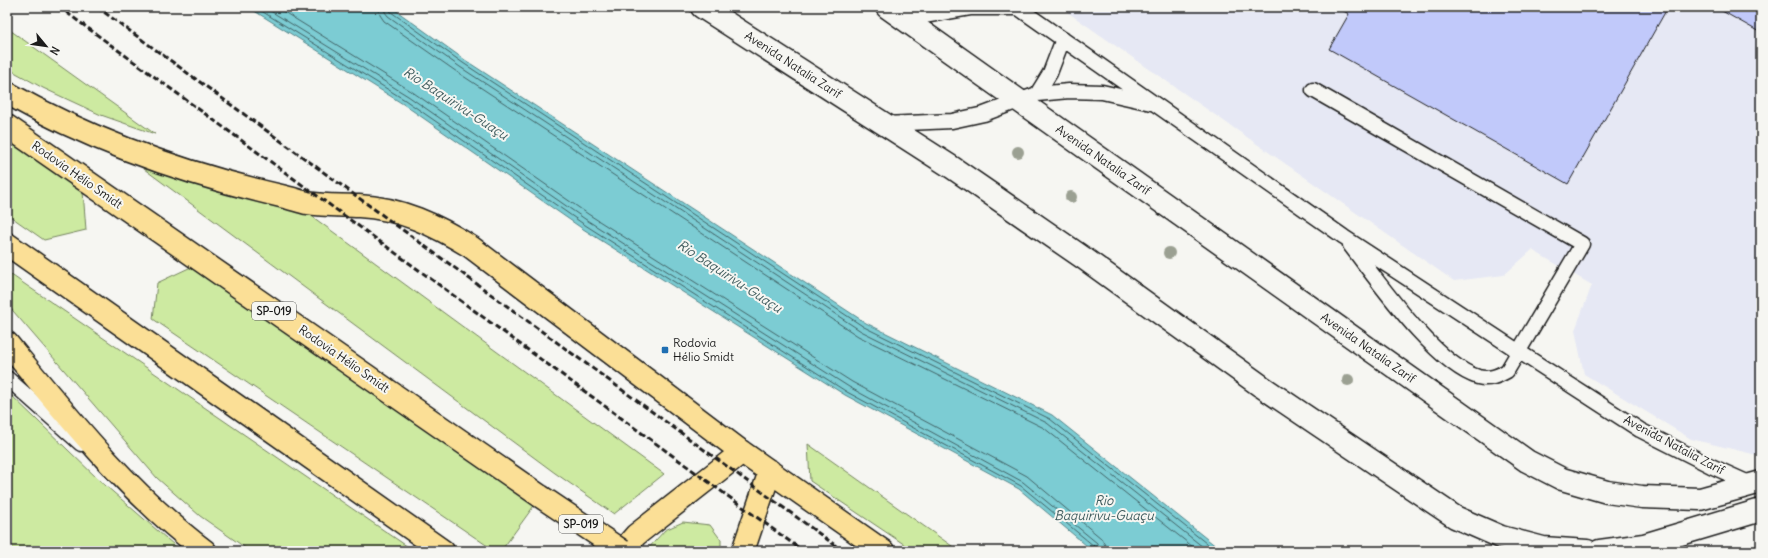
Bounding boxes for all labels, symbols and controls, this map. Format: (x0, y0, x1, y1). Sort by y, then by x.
north arrow (26, 26, 66, 66)
street label: Avenida Natalia Zarif (742, 28, 845, 102)
text: N (47, 44, 63, 58)
water label: Rio Baquirivu-Guaçu (400, 63, 512, 144)
street label: Avenida Natalia Zarif (1053, 121, 1154, 199)
street label: Rodovia Hélio Smidt (29, 138, 126, 211)
water label: Rio Baquirivu-Guaçu (674, 236, 786, 317)
road number: SP-019 (252, 302, 296, 320)
street label: Avenida Natalia Zarif (1318, 309, 1419, 387)
street label: Rodovia Hélio Smidt (296, 322, 393, 395)
place label: Rodovia Hélio Smidt (673, 335, 734, 364)
marker: Rodovia Hélio Smidt (660, 345, 670, 355)
street label: Avenida Natalia Zarif (1621, 412, 1728, 478)
water label: Rio Baquirivu-Guaçu (1054, 492, 1155, 524)
road number: SP-019 (559, 515, 603, 533)

